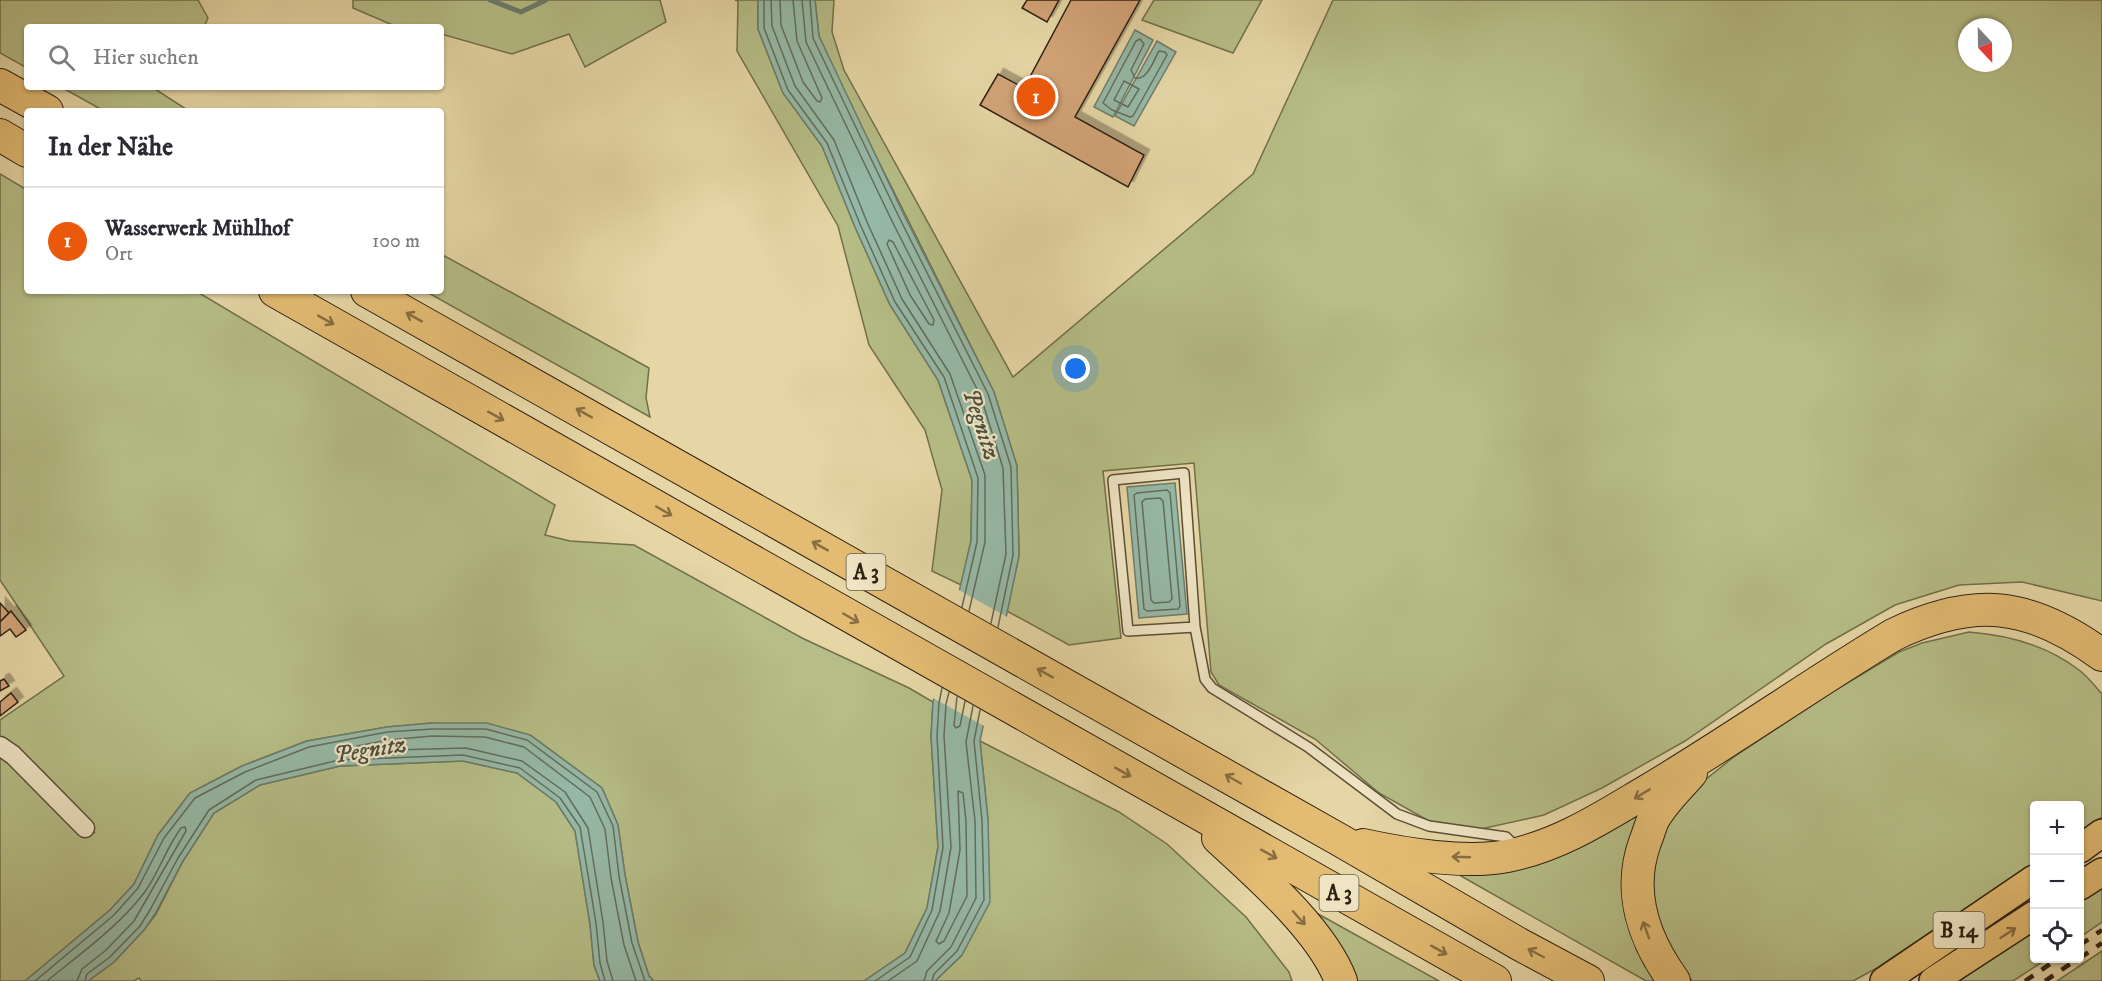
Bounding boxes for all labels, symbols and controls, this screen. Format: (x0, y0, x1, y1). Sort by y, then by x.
north arrow (1958, 18, 2012, 72)
search box (24, 24, 444, 90)
icon: search (45, 41, 78, 74)
text: Hier suchen (93, 44, 199, 71)
pin: 1 (1016, 74, 1056, 120)
text: In der Nähe (48, 131, 173, 164)
text: Wasserwerk Mühlhof (105, 215, 290, 242)
text: 1 (64, 229, 71, 254)
text: 100 m (372, 229, 420, 254)
text: Ort (105, 242, 133, 267)
one-way arrow (406, 311, 423, 323)
one-way arrow (317, 314, 334, 326)
your location (1061, 354, 1090, 383)
water label: Pegnitz (955, 385, 1007, 464)
one-way arrow (576, 407, 594, 418)
one-way arrow (487, 410, 504, 422)
one-way arrow (654, 506, 672, 517)
one-way arrow (812, 540, 830, 551)
road number: A 3 (846, 554, 886, 590)
one-way arrow (842, 612, 859, 624)
one-way arrow (1037, 667, 1054, 679)
water label: Pegnitz (331, 729, 409, 771)
one-way arrow (1114, 766, 1131, 778)
one-way arrow (1225, 773, 1242, 785)
one-way arrow (1634, 788, 1651, 800)
map controls (2030, 801, 2084, 963)
button: + (2030, 801, 2084, 855)
one-way arrow (1260, 849, 1278, 860)
one-way arrow (1452, 852, 1472, 863)
button: − (2030, 855, 2084, 909)
road number: A 3 (1320, 875, 1358, 911)
button: locate (2030, 909, 2084, 963)
one-way arrow (1292, 910, 1306, 925)
road number: B 14 (1934, 912, 1984, 948)
one-way arrow (1640, 921, 1651, 940)
one-way arrow (1999, 926, 2016, 938)
one-way arrow (1431, 944, 1448, 956)
one-way arrow (1528, 947, 1546, 959)

